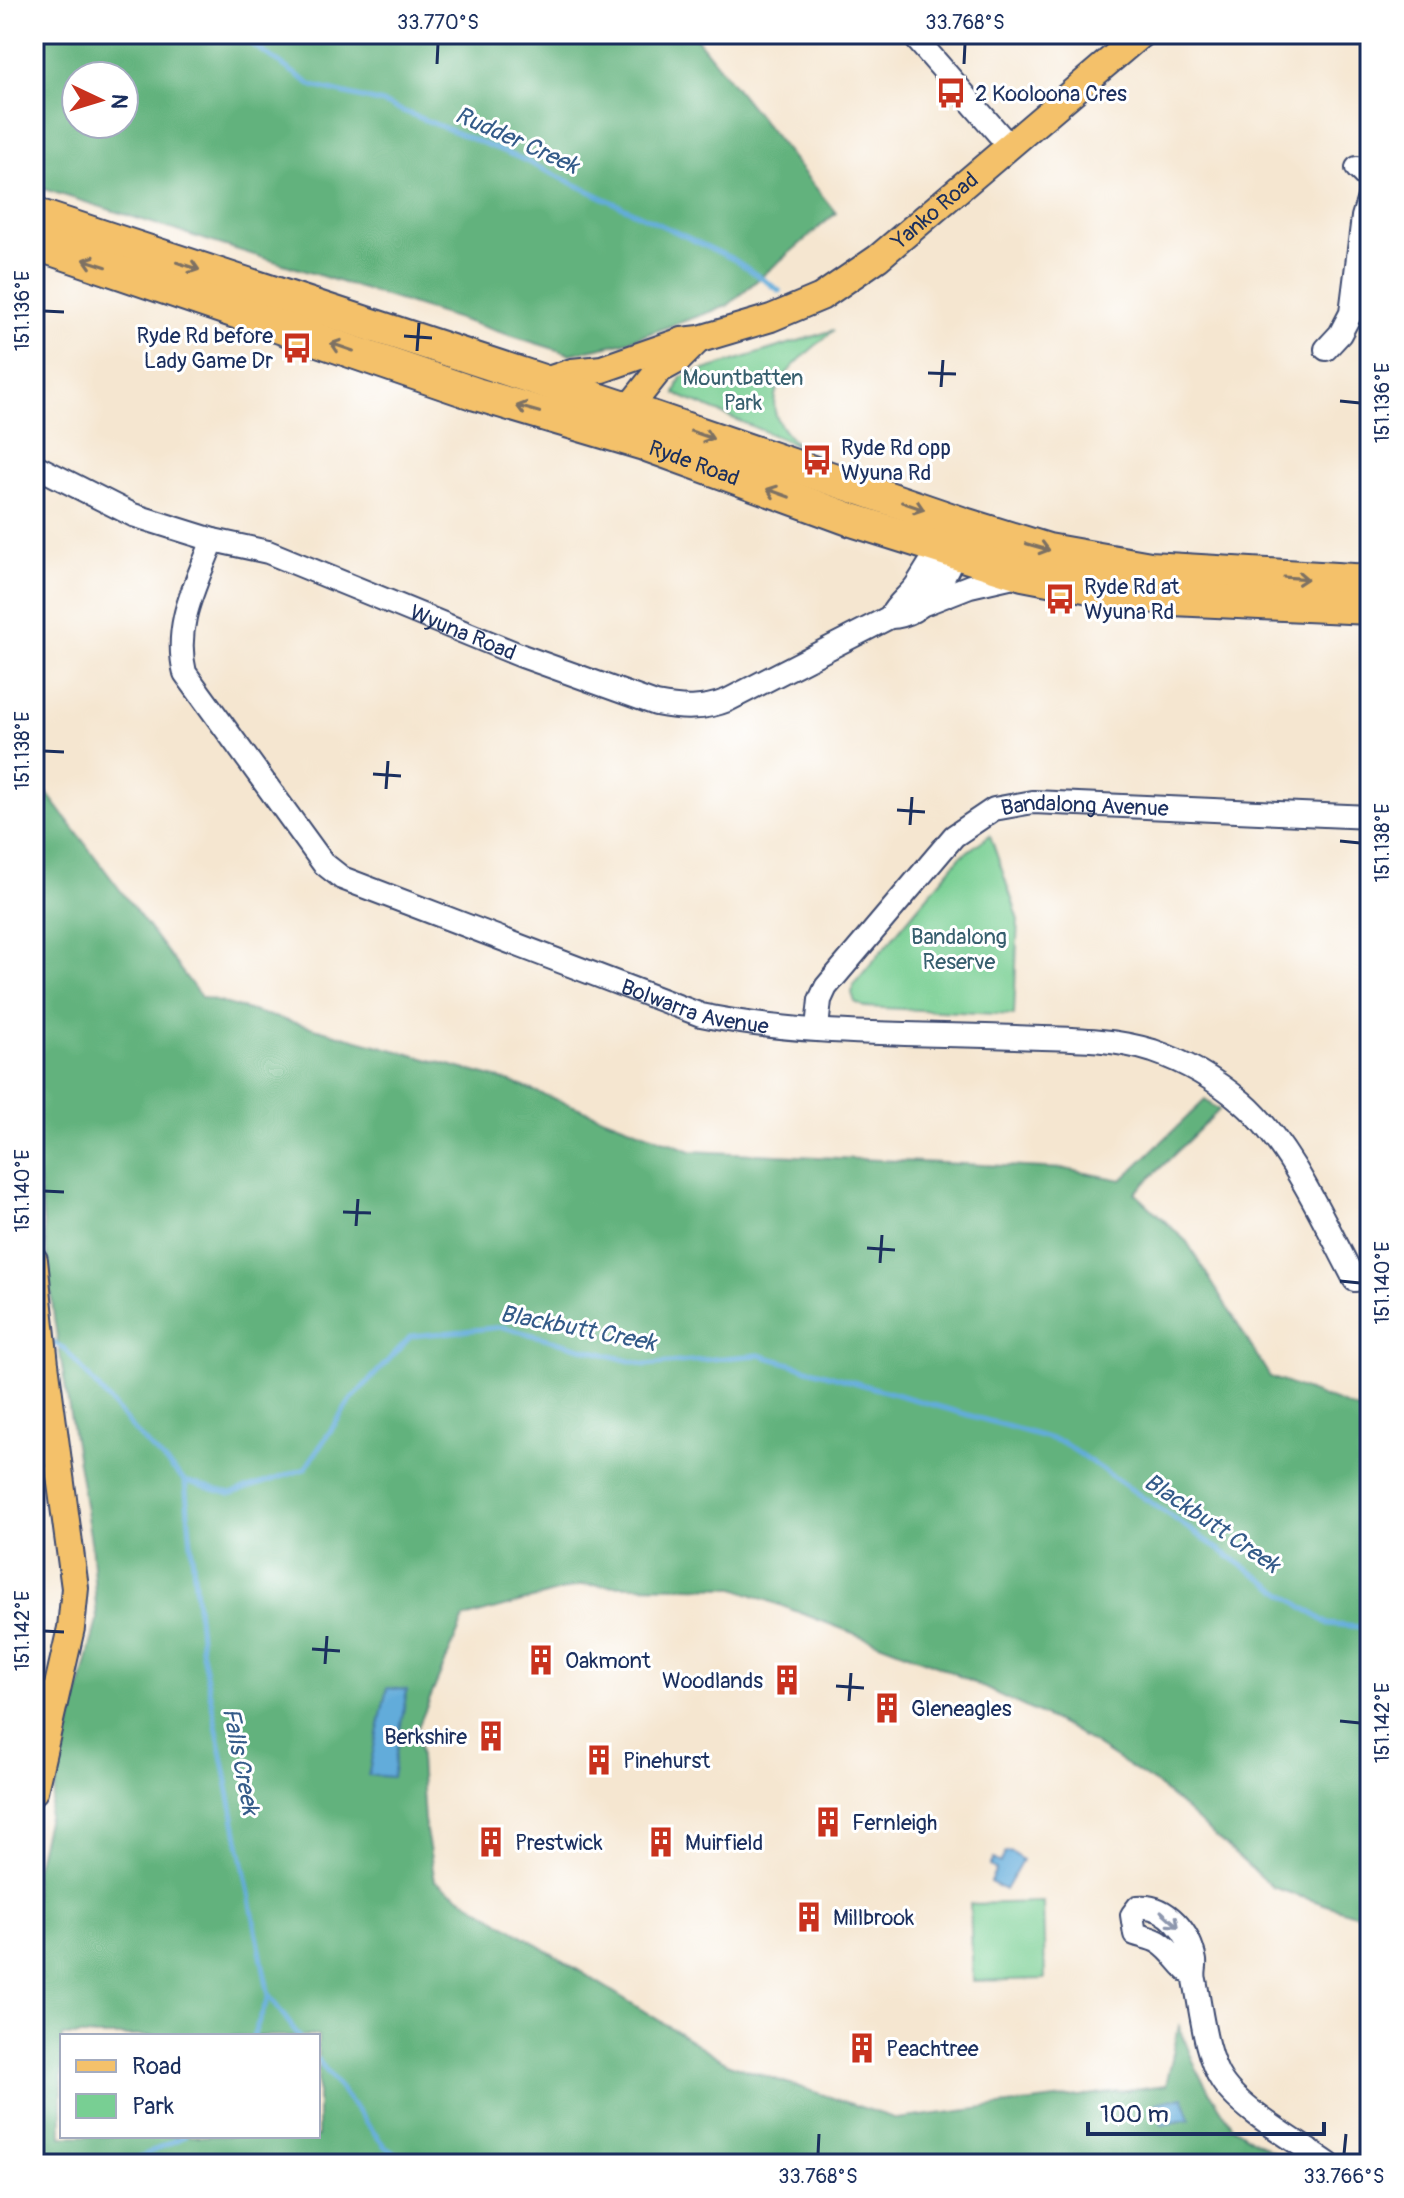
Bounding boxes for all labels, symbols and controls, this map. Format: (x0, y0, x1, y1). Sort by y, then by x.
text: 33.770°S (397, 10, 479, 35)
text: 33.768°S (925, 10, 1005, 35)
north arrow (60, 60, 140, 140)
bus stop icon: 2 Kooloona Cres (934, 76, 968, 110)
place label: 2 Kooloona Cres (975, 80, 1127, 108)
text: N (104, 93, 133, 110)
water label: Rudder Creek (451, 100, 585, 181)
street label: Yanko Road (885, 166, 984, 256)
one-way arrow (83, 255, 108, 270)
one-way arrow (175, 259, 200, 274)
text: 151.136°E (10, 271, 35, 351)
place label: Ryde Rd before Lady Game Dr (137, 322, 273, 375)
bus stop icon: Ryde Rd before Lady Game Dr (280, 331, 314, 365)
one-way arrow (329, 339, 354, 354)
text: 151.136°E (1370, 363, 1395, 443)
park label: Mountbatten Park (683, 364, 803, 417)
one-way arrow (516, 401, 542, 416)
one-way arrow (689, 428, 714, 443)
street label: Ryde Road (645, 434, 743, 493)
place label: Ryde Rd opp Wyuna Rd (841, 434, 951, 487)
bus stop icon: Ryde Rd opp Wyuna Rd (800, 443, 834, 477)
one-way arrow (766, 485, 791, 500)
one-way arrow (900, 500, 925, 515)
one-way arrow (1025, 540, 1051, 555)
one-way arrow (1282, 571, 1309, 586)
place label: Ryde Rd at Wyuna Rd (1084, 573, 1180, 626)
bus stop icon: Ryde Rd at Wyuna Rd (1043, 582, 1077, 616)
street label: Wyuna Road (406, 599, 520, 667)
text: 151.138°E (10, 711, 35, 791)
street label: Bandalong Avenue (999, 789, 1169, 823)
text: 151.138°E (1370, 803, 1395, 883)
park label: Bandalong Reserve (911, 923, 1007, 976)
street label: Bolwarra Avenue (617, 973, 770, 1041)
text: 151.140°E (10, 1149, 35, 1233)
text: 151.140°E (1370, 1241, 1395, 1325)
water label: Blackbutt Creek (498, 1299, 660, 1358)
water label: Blackbutt Creek (1138, 1467, 1287, 1581)
text: 151.142°E (10, 1591, 35, 1671)
building icon: Oakmont (524, 1643, 558, 1677)
place label: Oakmont (565, 1647, 651, 1675)
building icon: Woodlands (770, 1663, 804, 1697)
place label: Woodlands (662, 1667, 763, 1695)
text: 151.142°E (1370, 1683, 1395, 1763)
building icon: Gleneagles (870, 1691, 904, 1725)
place label: Gleneagles (911, 1695, 1012, 1723)
water label: Falls Creek (216, 1705, 265, 1819)
building icon: Berkshire (474, 1719, 508, 1753)
place label: Berkshire (384, 1723, 467, 1751)
building icon: Pinehurst (582, 1743, 616, 1777)
place label: Pinehurst (623, 1747, 710, 1775)
building icon: Fernleigh (811, 1805, 845, 1839)
place label: Fernleigh (852, 1809, 937, 1837)
building icon: Prestwick (474, 1825, 508, 1859)
building icon: Muirfield (644, 1825, 678, 1859)
place label: Prestwick (515, 1829, 603, 1857)
place label: Muirfield (685, 1829, 763, 1857)
building icon: Millbrook (792, 1900, 826, 1934)
place label: Millbrook (833, 1904, 914, 1932)
one-way arrow (1159, 1910, 1179, 1928)
building icon: Peachtree (845, 2031, 879, 2065)
legend (60, 2034, 320, 2138)
place label: Peachtree (886, 2035, 979, 2063)
text: Road (132, 2052, 182, 2081)
scale bar (1088, 2086, 1324, 2136)
text: Park (132, 2092, 174, 2121)
text: 100 m (1100, 2100, 1169, 2129)
text: 33.768°S (778, 2164, 858, 2189)
text: 33.766°S (1304, 2164, 1384, 2189)

